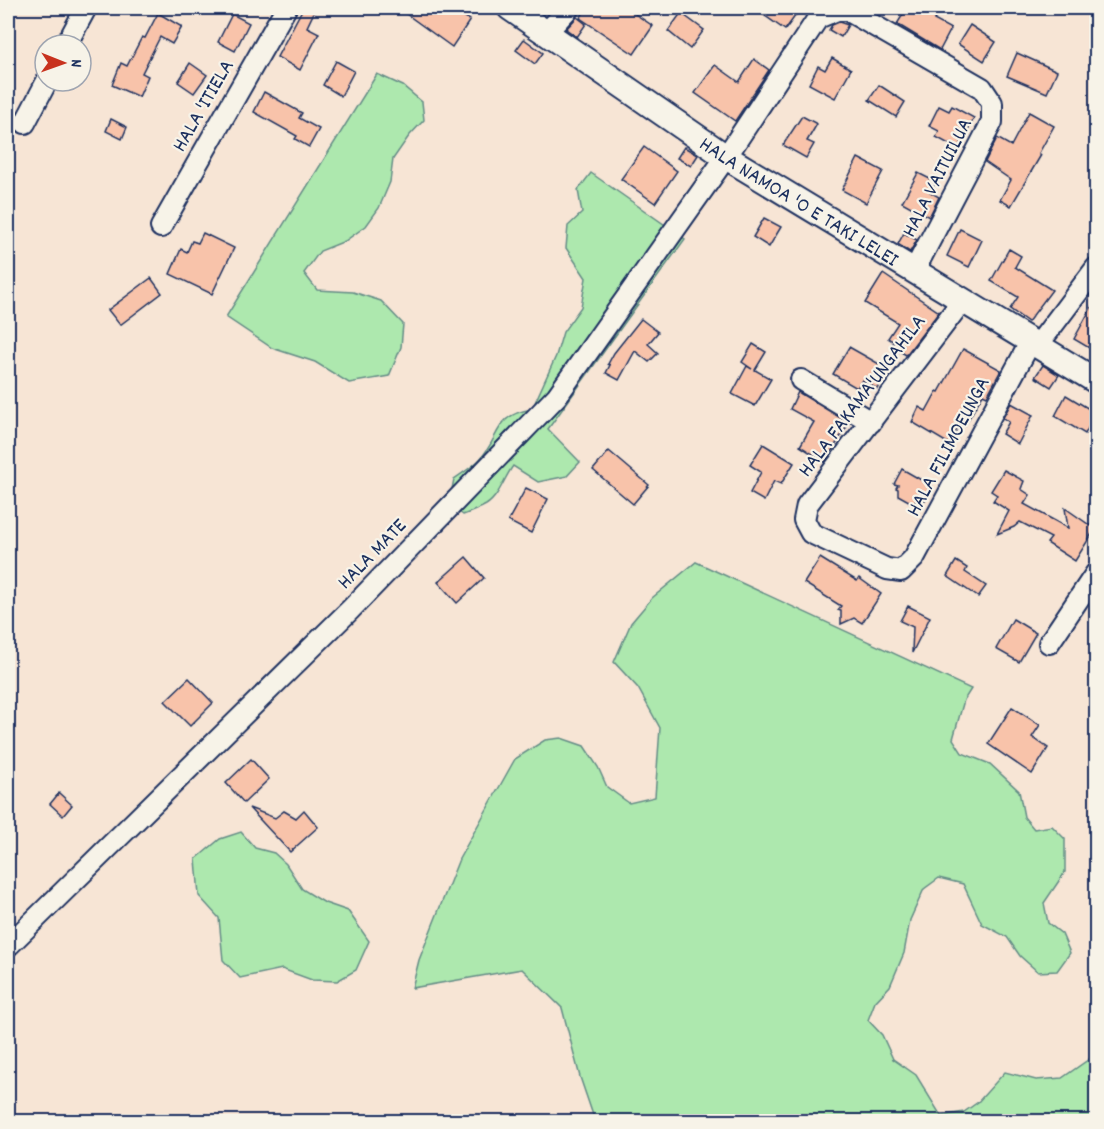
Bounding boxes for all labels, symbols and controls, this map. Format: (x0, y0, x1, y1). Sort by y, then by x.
north arrow (33, 33, 93, 93)
street label: HALA 'ITIELA (166, 55, 243, 158)
text: N (64, 59, 87, 67)
street label: HALA VAITUILUA (896, 113, 982, 243)
street label: HALA NAMOA 'O E TAKI LELEI (692, 131, 904, 276)
street label: HALA FAKAMA'UNGAHILA (792, 309, 935, 484)
street label: HALA FILIMOEUNGA (900, 372, 999, 523)
street label: HALA MATE (332, 512, 415, 597)

